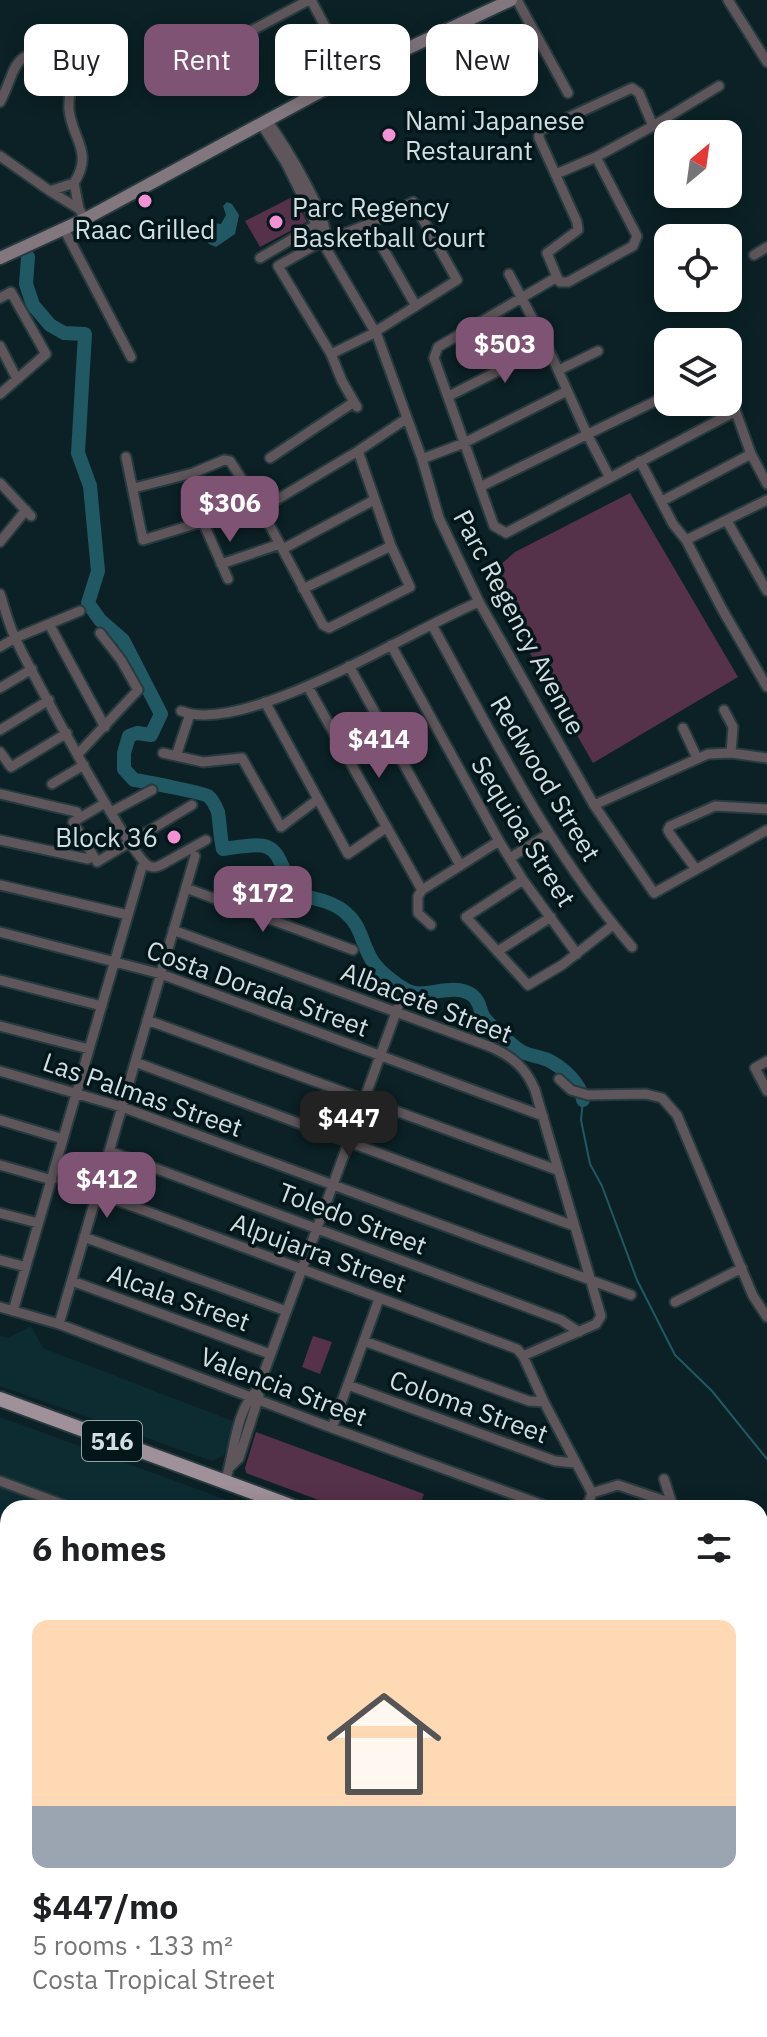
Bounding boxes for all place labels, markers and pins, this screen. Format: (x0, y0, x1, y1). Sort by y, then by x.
place label: Nami Japanese Restaurant (405, 103, 585, 167)
marker: Nami Japanese Restaurant (380, 126, 398, 144)
place label: Parc Regency Basketball Court (292, 190, 486, 254)
marker: Raac Grilled (136, 192, 154, 210)
place label: Raac Grilled (75, 212, 215, 246)
marker: Parc Regency Basketball Court (267, 213, 285, 231)
pin: $503 (458, 317, 552, 385)
pin: $306 (183, 476, 277, 544)
pin: $414 (332, 712, 426, 780)
place label: Block 36 (55, 820, 158, 854)
marker: Block 36 (165, 828, 183, 846)
pin: $172 (216, 866, 310, 934)
pin: $447 (302, 1091, 396, 1159)
pin: $412 (60, 1152, 154, 1220)

